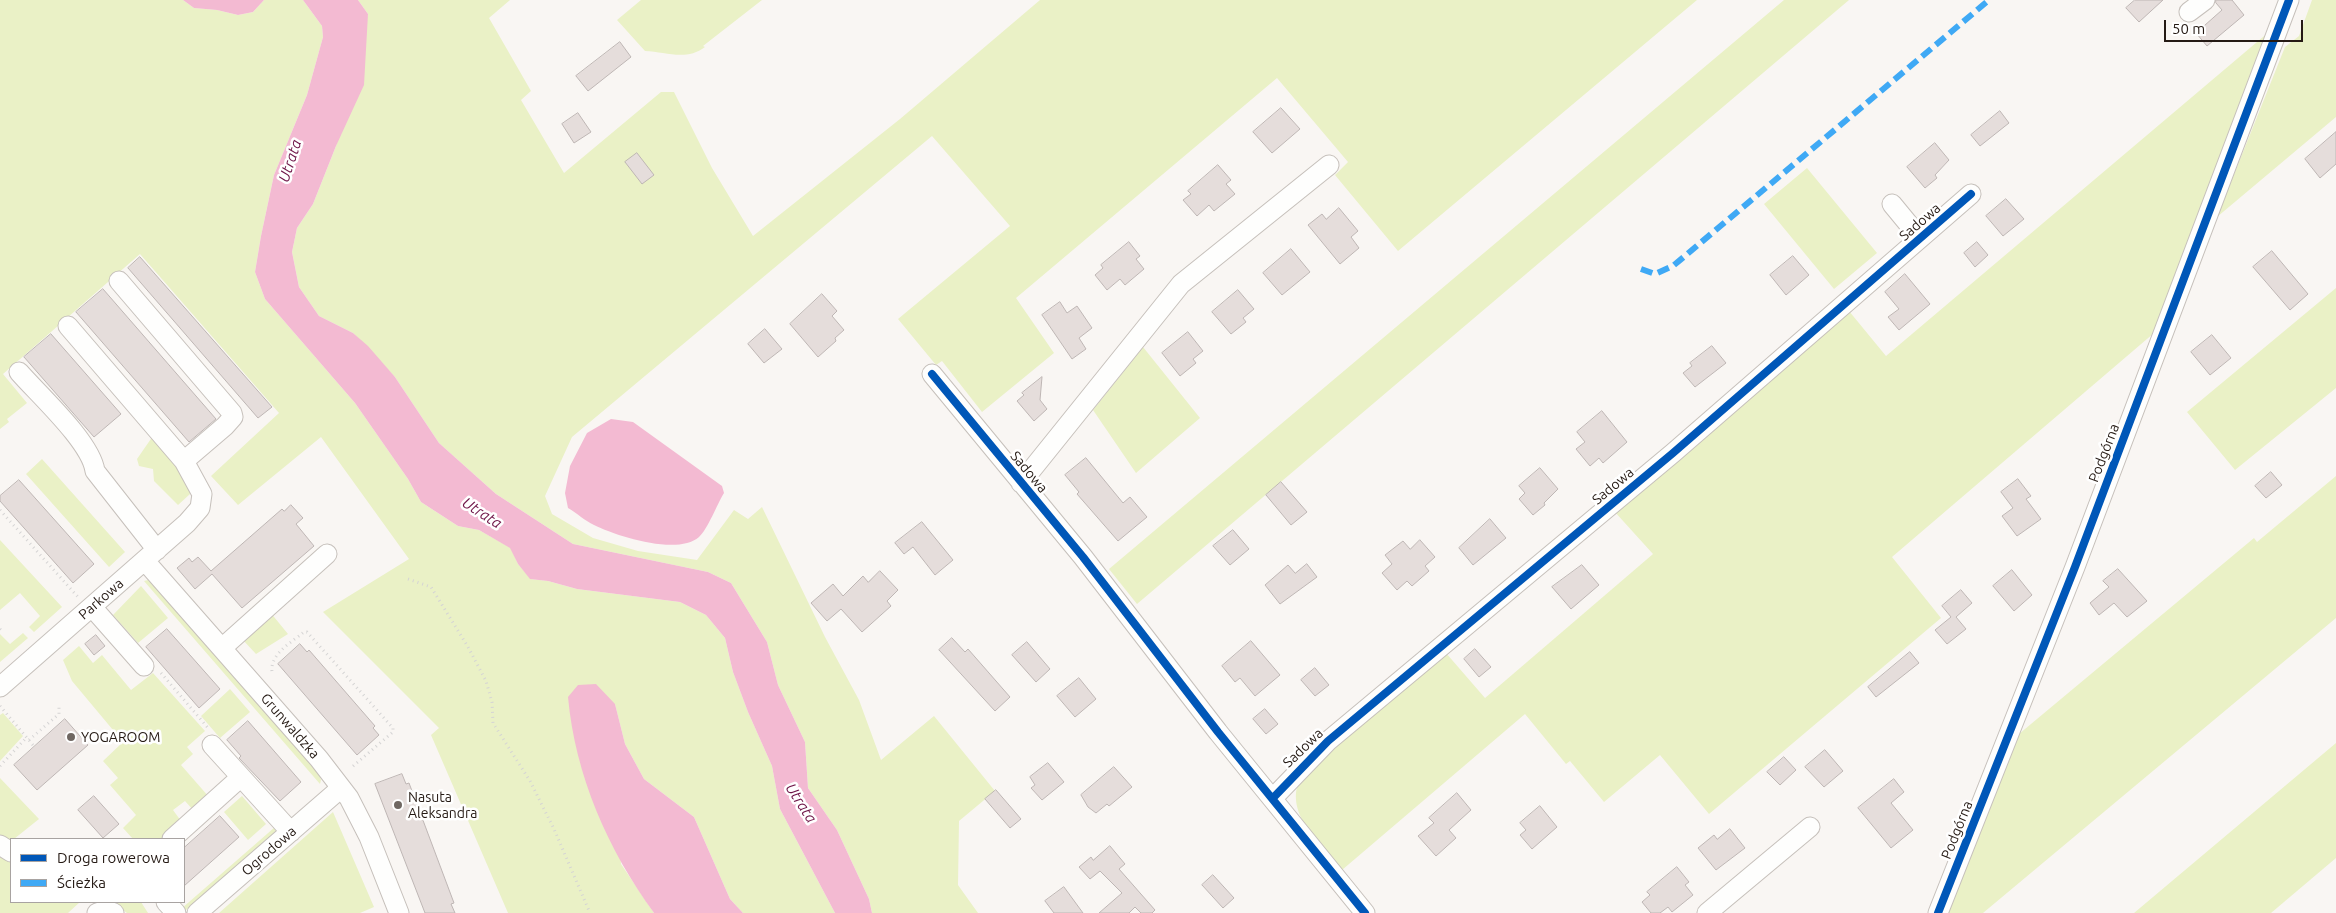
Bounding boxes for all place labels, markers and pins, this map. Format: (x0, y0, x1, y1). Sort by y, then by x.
place label: YOGAROOM (81, 729, 161, 745)
marker: YOGAROOM (65, 731, 77, 743)
place label: Nasuta Aleksandra (408, 789, 478, 822)
marker: Nasuta Aleksandra (392, 799, 404, 811)

